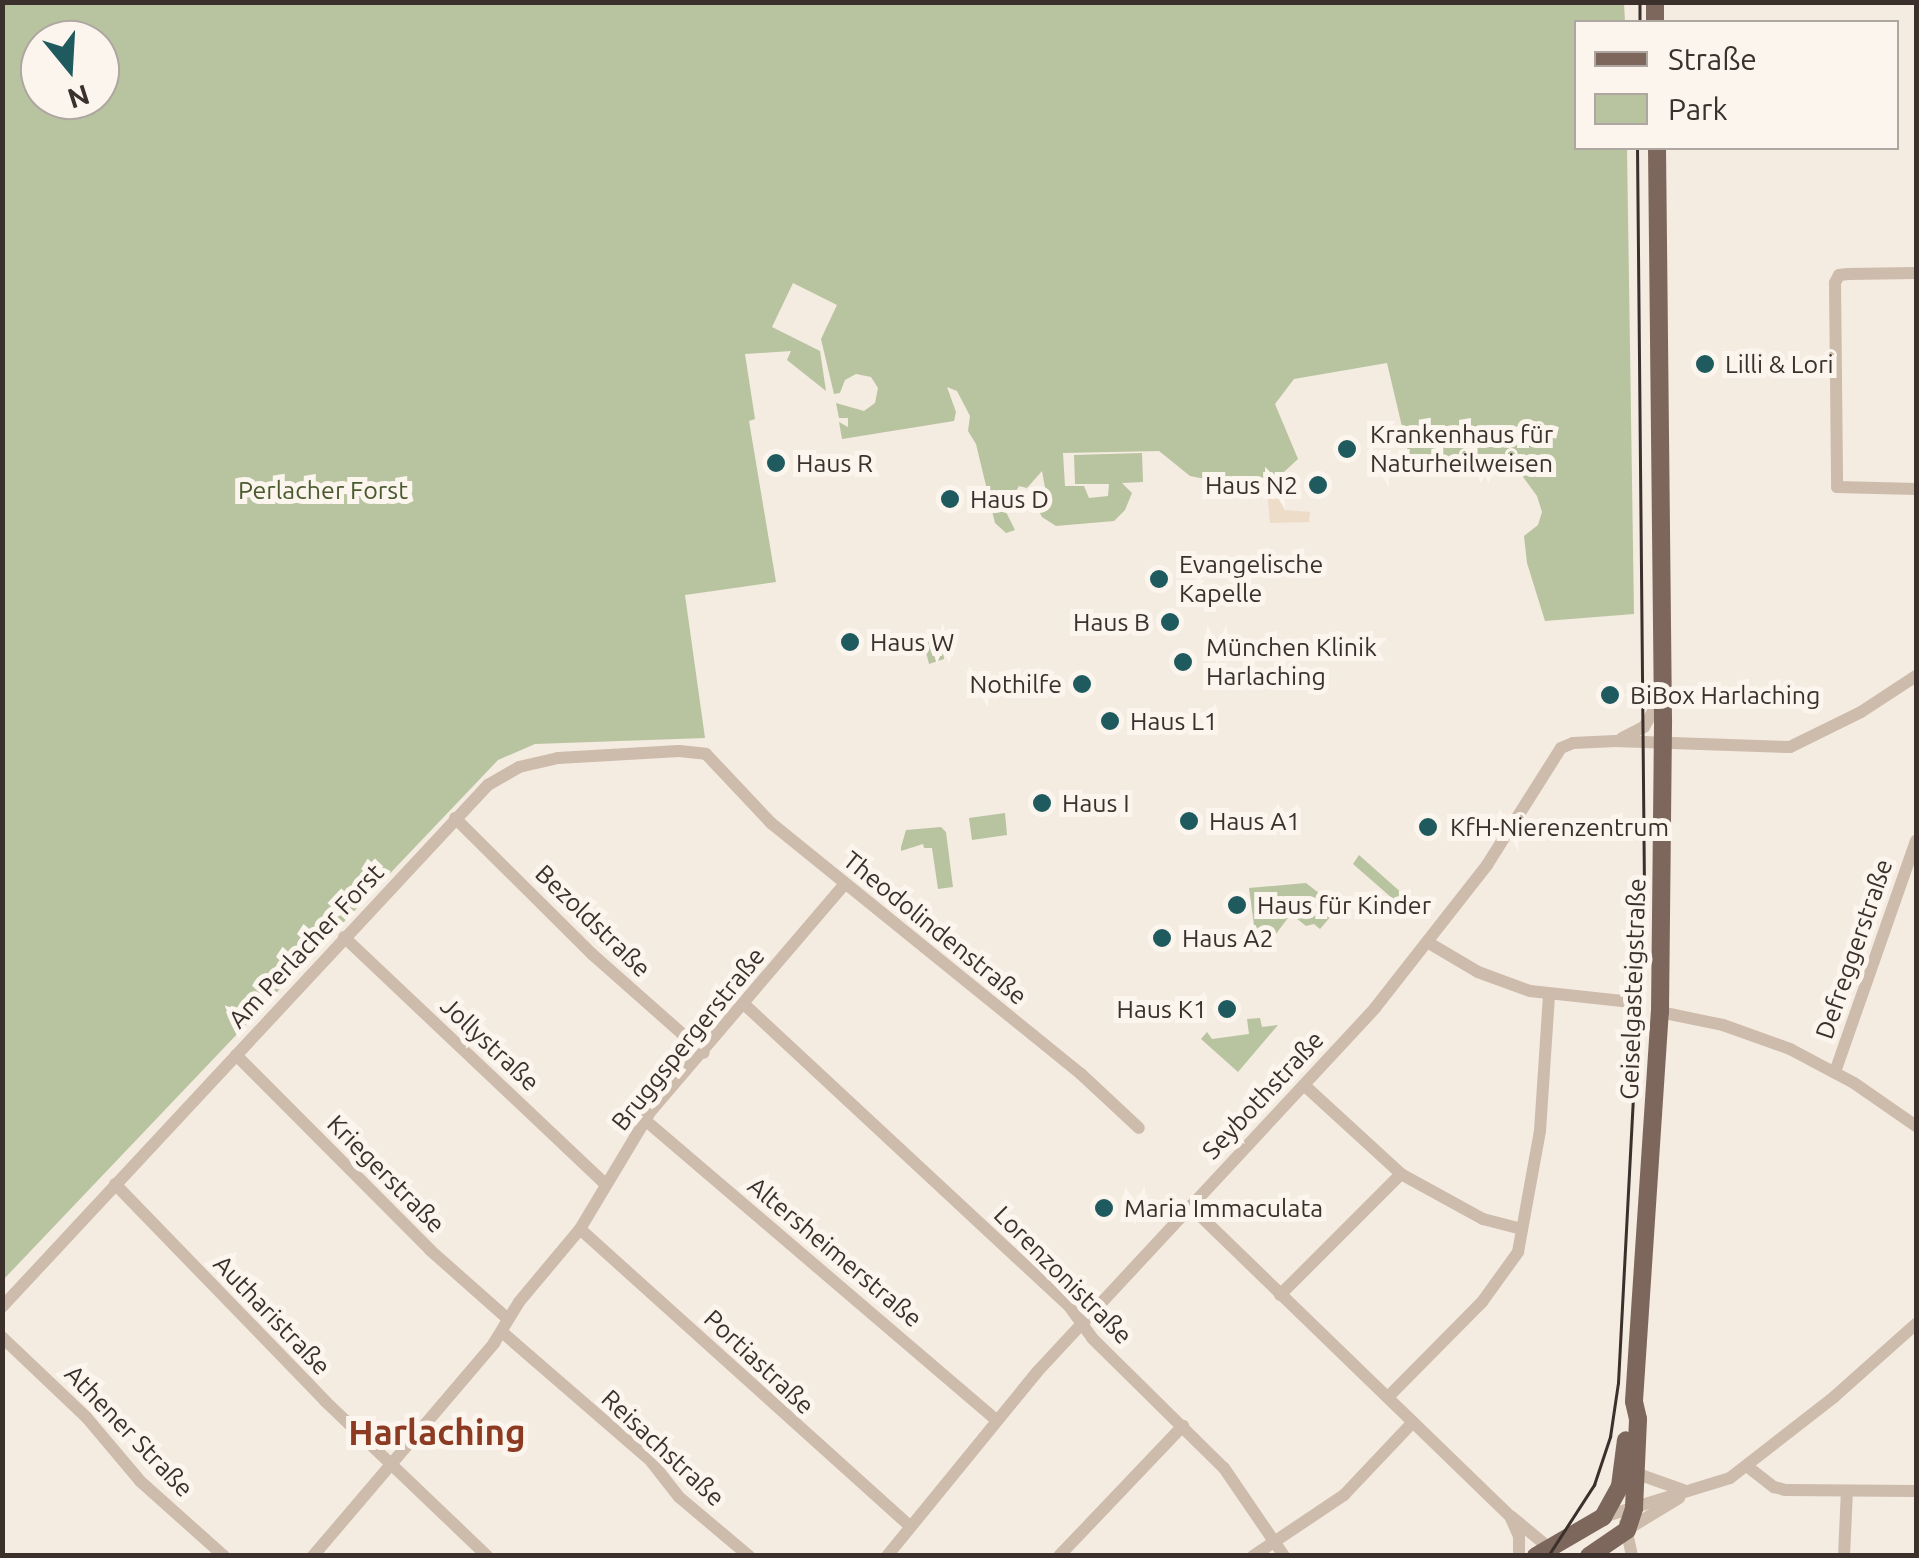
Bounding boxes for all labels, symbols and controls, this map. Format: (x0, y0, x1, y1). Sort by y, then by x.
north arrow (20, 20, 120, 120)
legend (1574, 20, 1899, 150)
text: Straße (1668, 42, 1757, 76)
text: N (64, 79, 94, 115)
text: Park (1668, 92, 1728, 126)
place label: Lilli & Lori (1725, 349, 1834, 379)
marker: Lilli & Lori (1694, 353, 1716, 375)
place label: Krankenhaus für Naturheilweisen (1370, 420, 1553, 479)
marker: Krankenhaus für Naturheilweisen (1334, 436, 1360, 462)
place label: Haus R (796, 448, 873, 478)
marker: Haus R (765, 452, 787, 474)
place label: Haus N2 (1205, 470, 1298, 500)
marker: Haus N2 (1307, 474, 1329, 496)
park label: Perlacher Forst (238, 475, 408, 505)
place label: Haus D (970, 484, 1049, 514)
marker: Haus D (939, 488, 961, 510)
place label: Evangelische Kapelle (1179, 550, 1323, 609)
marker: Evangelische Kapelle (1148, 568, 1170, 590)
place label: Haus B (1073, 607, 1150, 637)
marker: Haus B (1159, 611, 1181, 633)
place label: Haus W (870, 627, 954, 657)
marker: Haus W (839, 631, 861, 653)
place label: München Klinik Harlaching (1206, 633, 1377, 692)
marker: München Klinik Harlaching (1170, 649, 1196, 675)
place label: Nothilfe (970, 669, 1062, 699)
marker: Nothilfe (1071, 673, 1093, 695)
place label: BiBox Harlaching (1630, 680, 1820, 710)
marker: BiBox Harlaching (1599, 684, 1621, 706)
place label: Haus L1 (1130, 706, 1218, 736)
marker: Haus L1 (1099, 710, 1121, 732)
place label: Haus I (1062, 788, 1130, 818)
marker: Haus I (1031, 792, 1053, 814)
place label: Haus A1 (1209, 806, 1300, 836)
marker: Haus A1 (1178, 810, 1200, 832)
place label: KfH-Nierenzentrum (1450, 812, 1669, 842)
marker: KfH-Nierenzentrum (1415, 814, 1441, 840)
street label: Theodolindenstraße (837, 845, 1033, 1011)
street label: Defreggerstraße (1809, 855, 1899, 1043)
street label: Am Perlacher Forst (222, 858, 390, 1034)
street label: Bezoldstraße (529, 859, 657, 983)
street label: Geiselgasteigstraße (1614, 878, 1652, 1100)
place label: Haus für Kinder (1257, 890, 1431, 920)
marker: Haus für Kinder (1226, 894, 1248, 916)
place label: Haus A2 (1182, 923, 1273, 953)
marker: Haus A2 (1151, 927, 1173, 949)
street label: Bruggspergerstraße (605, 942, 771, 1136)
street label: Jollystraße (434, 991, 546, 1097)
place label: Haus K1 (1117, 994, 1207, 1024)
marker: Haus K1 (1216, 998, 1238, 1020)
street label: Seybothstraße (1196, 1025, 1330, 1165)
street label: Kriegerstraße (321, 1109, 451, 1239)
street label: Altersheimerstraße (742, 1171, 928, 1333)
place label: Maria Immaculata (1124, 1193, 1323, 1223)
marker: Maria Immaculata (1093, 1197, 1115, 1219)
street label: Lorenzonistraße (988, 1200, 1138, 1350)
street label: Autharistraße (207, 1249, 337, 1381)
street label: Portiastraße (698, 1304, 820, 1420)
street label: Athener Straße (59, 1359, 199, 1503)
street label: Reisachstraße (595, 1384, 731, 1512)
district label: Harlaching (348, 1411, 526, 1453)

